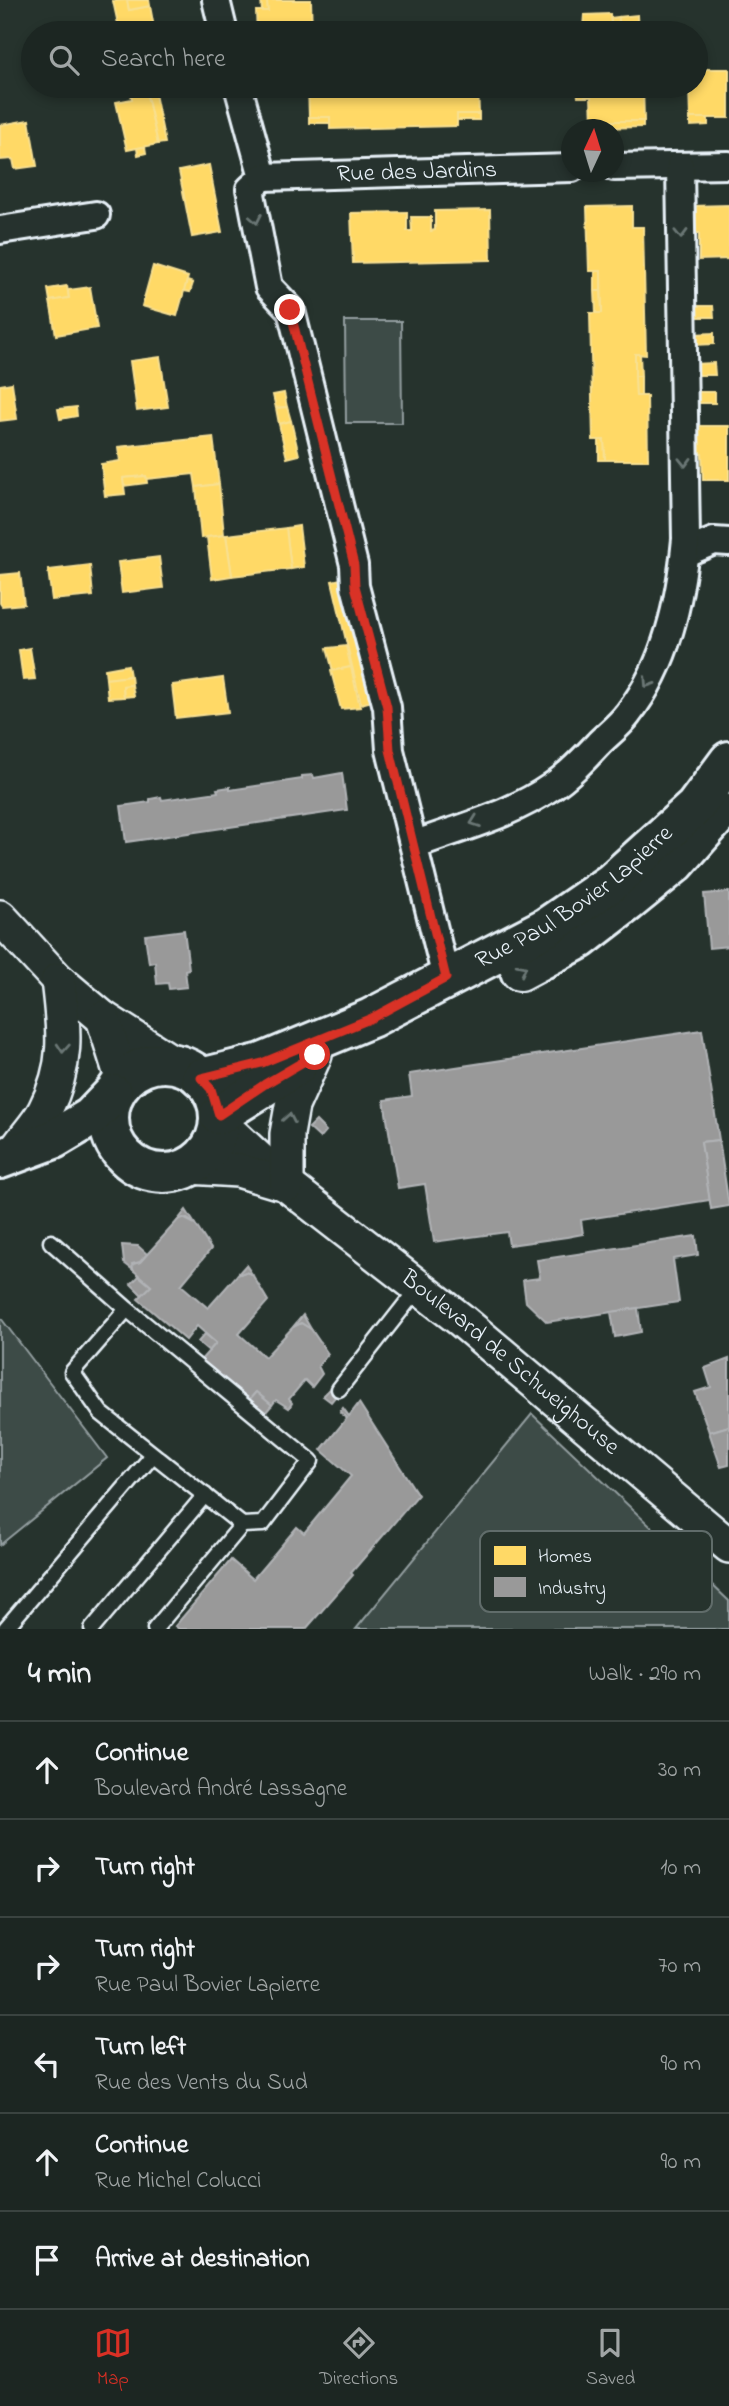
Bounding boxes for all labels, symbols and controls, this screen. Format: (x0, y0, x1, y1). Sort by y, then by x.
search box (21, 21, 708, 98)
icon: search (45, 41, 83, 79)
text: Search here (101, 41, 226, 79)
north arrow (561, 119, 624, 182)
street label: Rue des Jardins (336, 153, 498, 192)
one-way arrow (248, 213, 263, 224)
one-way arrow (673, 230, 689, 240)
route end (274, 294, 305, 325)
one-way arrow (677, 457, 693, 468)
one-way arrow (644, 675, 657, 688)
one-way arrow (469, 814, 481, 828)
street label: Rue Paul Bovier Lapierre (469, 817, 681, 979)
one-way arrow (515, 964, 527, 978)
route start (299, 1039, 330, 1070)
one-way arrow (56, 1043, 71, 1054)
one-way arrow (281, 1112, 296, 1124)
street label: Boulevard de Schweighouse (392, 1261, 627, 1464)
legend (480, 1531, 712, 1612)
text: Homes (538, 1544, 592, 1571)
text: Industry (538, 1576, 606, 1604)
text: 4 min (28, 1653, 91, 1697)
text: Walk · 290 m (589, 1658, 701, 1691)
text: Continue (95, 1735, 188, 1773)
icon: ahead (28, 1751, 66, 1789)
text: 30 m (658, 1754, 701, 1787)
text: Boulevard André Lassagne (95, 1773, 347, 1806)
icon: right (28, 1849, 66, 1887)
text: Turn right (95, 1849, 195, 1887)
text: 10 m (660, 1852, 701, 1885)
text: Turn right (95, 1931, 195, 1969)
icon: right (28, 1947, 66, 1985)
text: 70 m (658, 1950, 701, 1983)
text: Rue Paul Bovier Lapierre (95, 1969, 320, 2002)
text: Turn left (95, 2029, 186, 2067)
icon: left (28, 2045, 66, 2083)
text: 90 m (661, 2048, 701, 2081)
text: Rue des Vents du Sud (95, 2067, 308, 2100)
text: Continue (95, 2127, 188, 2165)
icon: ahead (28, 2143, 66, 2181)
text: 90 m (661, 2146, 701, 2179)
text: Rue Michel Colucci (95, 2165, 261, 2198)
icon: arrive (28, 2241, 66, 2279)
text: Arrive at destination (95, 2241, 310, 2279)
tab: Map (94, 2324, 132, 2393)
tab: Directions (319, 2324, 398, 2393)
tab: Saved (586, 2324, 635, 2393)

